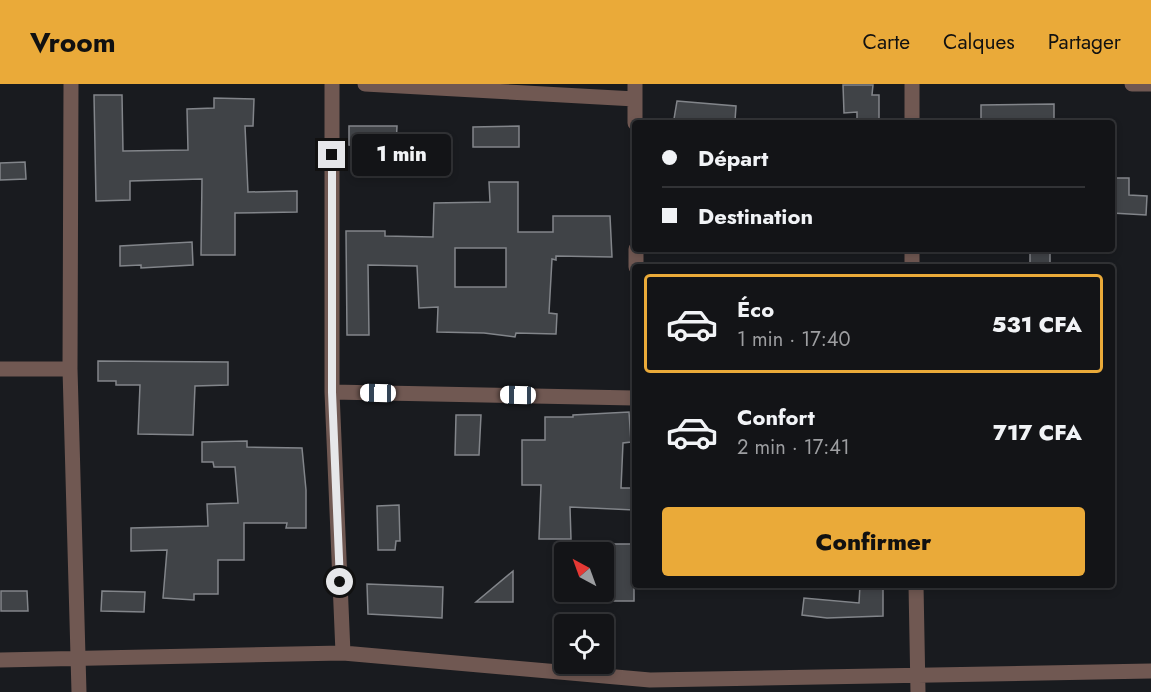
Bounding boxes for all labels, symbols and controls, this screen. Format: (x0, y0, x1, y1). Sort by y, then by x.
text: Vroom (30, 22, 116, 63)
text: Carte (863, 27, 910, 57)
text: Calques (943, 27, 1015, 57)
text: Partager (1048, 27, 1121, 57)
callout: 1 min (353, 134, 452, 176)
text: 1 min (376, 140, 427, 169)
route end (318, 141, 345, 168)
text: Départ (698, 142, 768, 174)
text: Destination (698, 200, 813, 232)
text: Éco (737, 293, 774, 325)
icon: car (665, 297, 719, 351)
text: 531 CFA (992, 308, 1082, 340)
text: 1 min · 17:40 (737, 325, 850, 354)
car (360, 384, 396, 402)
car (500, 386, 536, 404)
text: Confort (737, 401, 815, 433)
icon: car (665, 405, 719, 459)
text: 717 CFA (993, 416, 1082, 448)
text: 2 min · 17:41 (737, 433, 850, 462)
button: Confirmer (662, 507, 1085, 576)
north arrow (554, 542, 614, 602)
map controls (554, 542, 614, 674)
route start (326, 568, 353, 595)
button: locate (554, 614, 614, 674)

